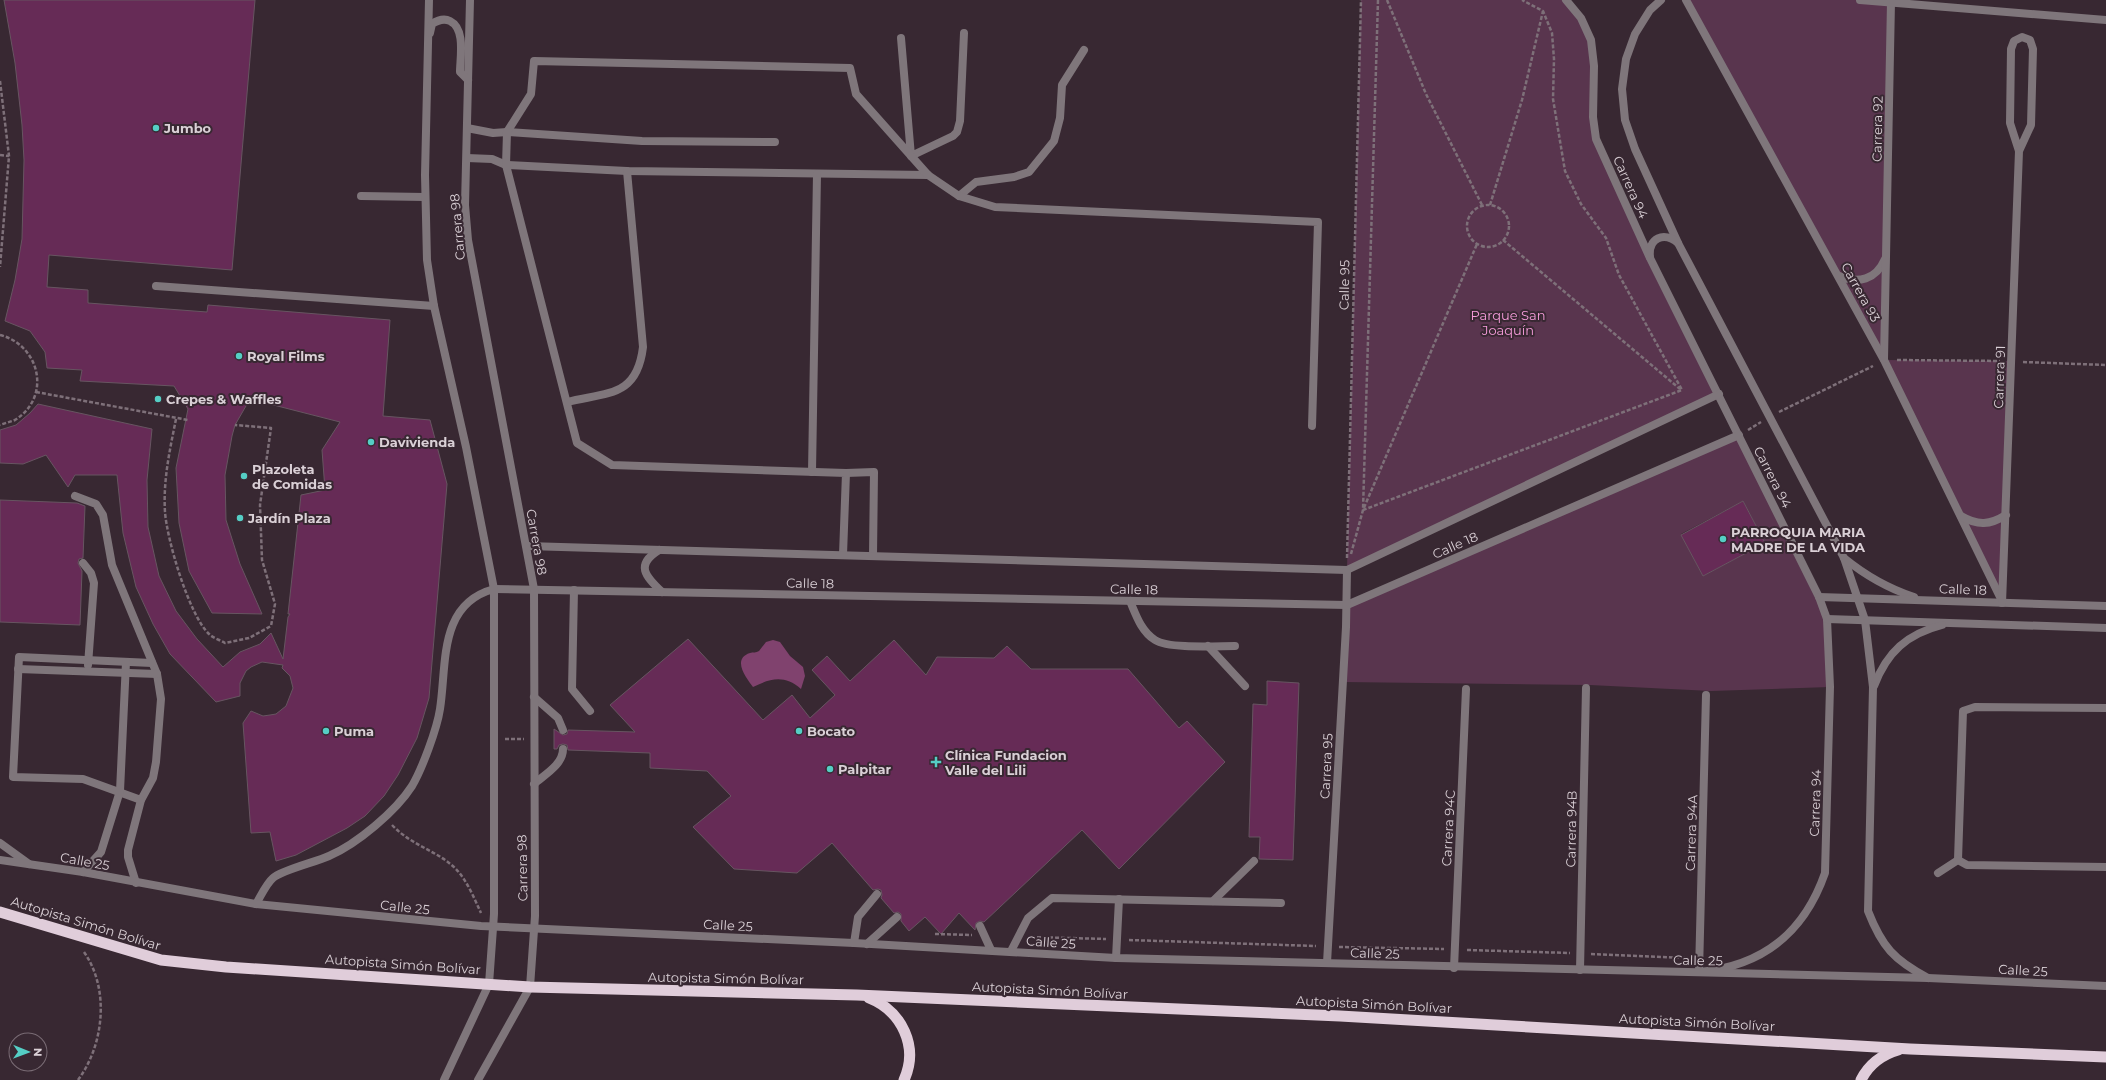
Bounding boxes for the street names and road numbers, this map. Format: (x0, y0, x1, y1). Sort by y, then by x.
street label: Carrera 92 (1868, 96, 1886, 162)
street label: Carrera 94 (1610, 153, 1652, 221)
street label: Carrera 98 (446, 193, 468, 261)
street label: Carrera 93 (1838, 259, 1884, 325)
street label: Calle 95 (1336, 260, 1352, 310)
street label: Carrera 91 (1990, 345, 2008, 409)
street label: Carrera 94 (1751, 443, 1796, 511)
street label: Carrera 98 (523, 508, 551, 576)
street label: Calle 18 (1430, 528, 1480, 562)
street label: Calle 18 (786, 575, 834, 591)
street label: Calle 18 (1939, 580, 1987, 598)
street label: Calle 18 (1110, 581, 1158, 597)
street label: Carrera 95 (1316, 733, 1336, 799)
street label: Carrera 94 (1806, 769, 1824, 837)
street label: Carrera 94C (1438, 789, 1458, 867)
street label: Carrera 94B (1562, 790, 1580, 868)
street label: Carrera 94A (1682, 794, 1700, 871)
street label: Carrera 98 (513, 834, 531, 902)
street label: Calle 25 (59, 849, 111, 873)
street label: Autopista Simón Bolívar (9, 893, 163, 953)
street label: Calle 25 (379, 896, 431, 918)
street label: Calle 25 (703, 916, 753, 934)
street label: Calle 25 (1026, 932, 1076, 952)
street label: Calle 25 (1350, 944, 1400, 962)
street label: Autopista Simón Bolívar (325, 951, 481, 977)
street label: Calle 25 (1673, 952, 1723, 968)
street label: Calle 25 (1998, 961, 2048, 979)
street label: Autopista Simón Bolívar (648, 969, 804, 987)
street label: Autopista Simón Bolívar (972, 978, 1128, 1002)
street label: Autopista Simón Bolívar (1296, 992, 1452, 1016)
street label: Autopista Simón Bolívar (1619, 1010, 1775, 1034)

